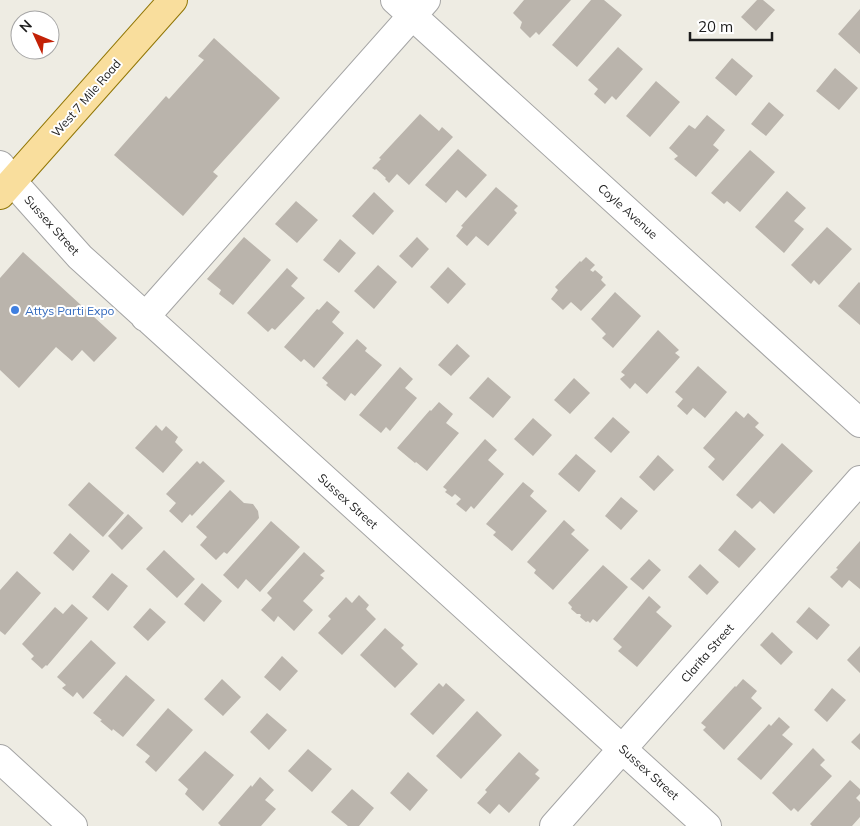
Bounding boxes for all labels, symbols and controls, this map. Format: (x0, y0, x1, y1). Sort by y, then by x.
north arrow (10, 10, 60, 60)
scale bar (690, 10, 772, 42)
text: N (16, 16, 36, 36)
text: 20 m (698, 17, 733, 36)
street label: West 7 Mile Road (48, 56, 124, 140)
street label: Coyle Avenue (595, 180, 661, 242)
street label: Sussex Street (21, 192, 83, 258)
place label: Attys Parti Expo (25, 303, 115, 318)
marker: Attys Parti Expo (9, 304, 21, 316)
street label: Sussex Street (315, 470, 381, 532)
street label: Clarita Street (677, 620, 737, 686)
street label: Sussex Street (616, 741, 682, 803)

